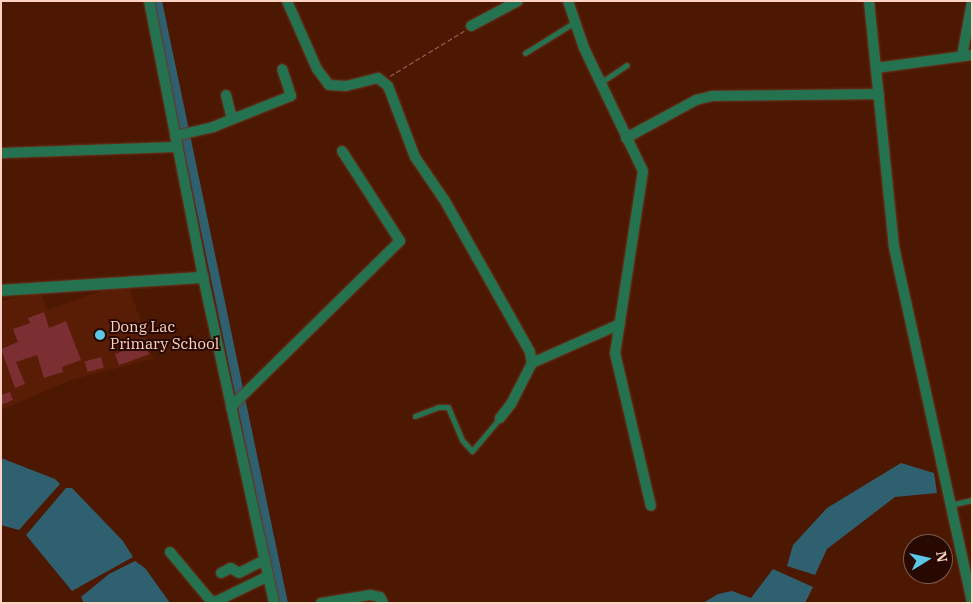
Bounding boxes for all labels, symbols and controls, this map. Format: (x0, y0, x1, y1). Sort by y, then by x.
place label: Dong Lac Primary School (110, 317, 219, 352)
marker: Dong Lac Primary School (94, 329, 106, 341)
north arrow (903, 534, 953, 584)
text: N (932, 550, 952, 564)

